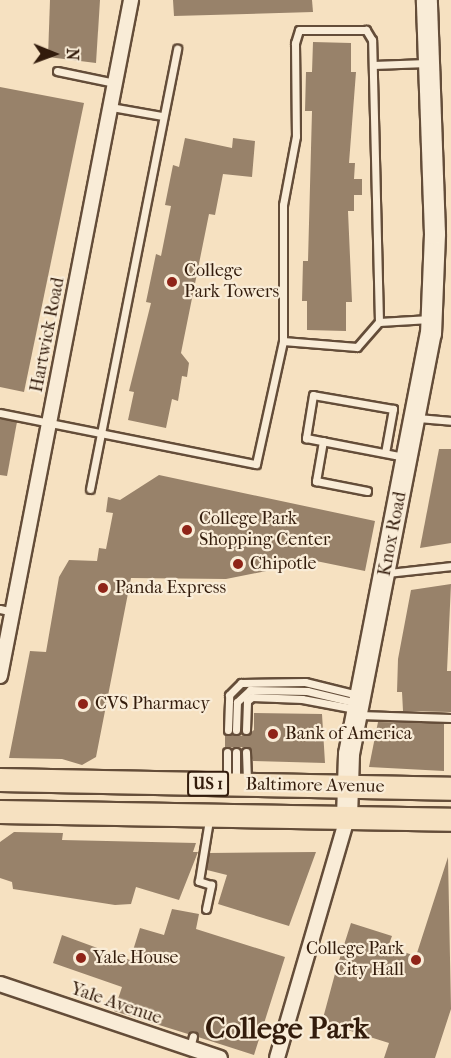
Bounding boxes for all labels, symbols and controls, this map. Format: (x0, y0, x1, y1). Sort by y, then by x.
north arrow (24, 24, 84, 84)
text: N (63, 48, 82, 61)
place label: College Park Towers (184, 261, 279, 304)
marker: College Park Towers (165, 275, 179, 289)
street label: Hartwick Road (26, 276, 70, 394)
street label: Knox Road (374, 490, 412, 578)
place label: College Park Shopping Center (199, 509, 330, 552)
marker: College Park Shopping Center (180, 523, 194, 537)
place label: Chipotle (250, 553, 317, 575)
marker: Chipotle (231, 557, 245, 571)
place label: Panda Express (115, 577, 226, 599)
marker: Panda Express (96, 581, 110, 595)
place label: CVS Pharmacy (95, 693, 210, 715)
marker: CVS Pharmacy (76, 697, 90, 711)
place label: Bank of America (285, 723, 412, 745)
marker: Bank of America (266, 727, 280, 741)
road number: US 1 (187, 771, 229, 797)
street label: Baltimore Avenue (245, 774, 385, 798)
place label: College Park City Hall (306, 939, 404, 982)
place label: Yale House (93, 947, 178, 969)
marker: Yale House (74, 951, 88, 965)
marker: College Park City Hall (409, 953, 423, 967)
street label: Yale Avenue (68, 978, 164, 1030)
district label: College Park (205, 1011, 369, 1047)

